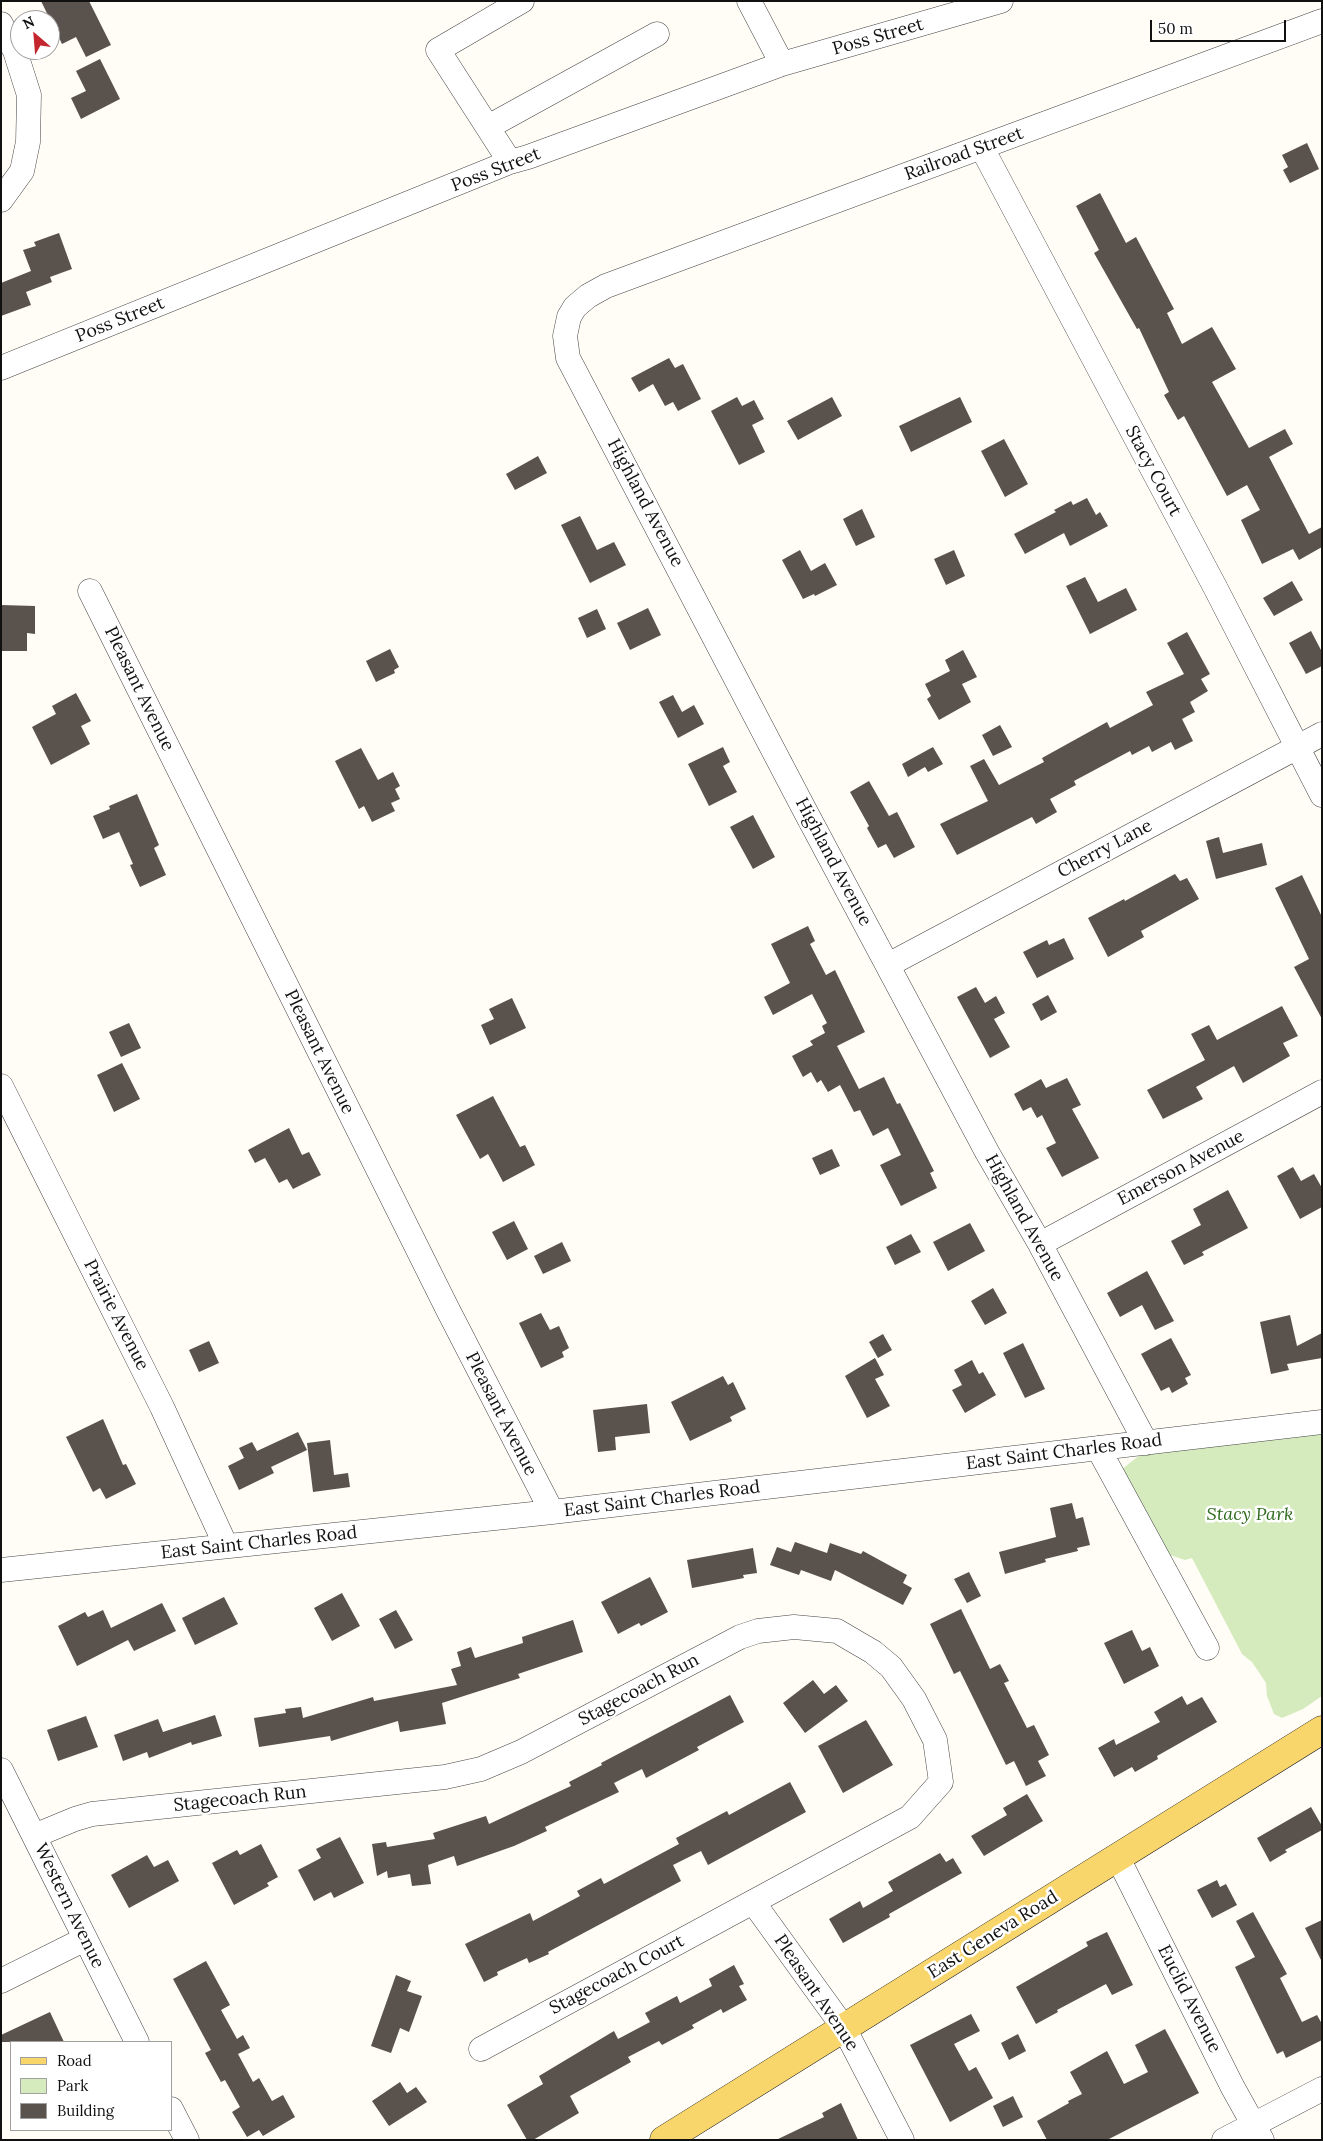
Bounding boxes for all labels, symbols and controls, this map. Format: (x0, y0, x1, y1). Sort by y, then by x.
north arrow (10, 10, 60, 60)
scale bar (1153, 10, 1289, 42)
text: N (20, 12, 38, 33)
street label: Poss Street (830, 14, 926, 60)
text: 50 m (1158, 19, 1193, 38)
street label: Railroad Street (902, 123, 1026, 185)
street label: Poss Street (448, 143, 544, 197)
street label: Poss Street (73, 292, 167, 348)
street label: Stacy Court (1120, 422, 1186, 520)
street label: Highland Avenue (602, 435, 688, 571)
street label: Pleasant Avenue (100, 623, 178, 755)
street label: Highland Avenue (790, 794, 876, 930)
street label: Cherry Lane (1054, 815, 1156, 883)
street label: Pleasant Avenue (280, 986, 358, 1118)
street label: Emerson Avenue (1114, 1125, 1248, 1211)
street label: Highland Avenue (980, 1151, 1068, 1285)
street label: Prairie Avenue (79, 1256, 153, 1374)
street label: Pleasant Avenue (461, 1349, 541, 1479)
street label: East Saint Charles Road (965, 1429, 1163, 1475)
street label: East Saint Charles Road (563, 1476, 761, 1522)
park label: Stacy Park (1207, 1504, 1293, 1526)
street label: East Saint Charles Road (160, 1522, 358, 1564)
street label: Stagecoach Run (575, 1649, 703, 1731)
street label: Stagecoach Run (173, 1781, 307, 1817)
street label: Western Avenue (29, 1840, 109, 1972)
street label: East Geneva Road (924, 1886, 1062, 1984)
street label: Stagecoach Court (546, 1930, 688, 2020)
street label: Pleasant Avenue (769, 1931, 863, 2055)
street label: Euclid Avenue (1153, 1942, 1225, 2056)
legend (10, 2041, 172, 2131)
text: Road (57, 2051, 92, 2070)
text: Park (57, 2076, 88, 2095)
text: Building (57, 2101, 114, 2120)

